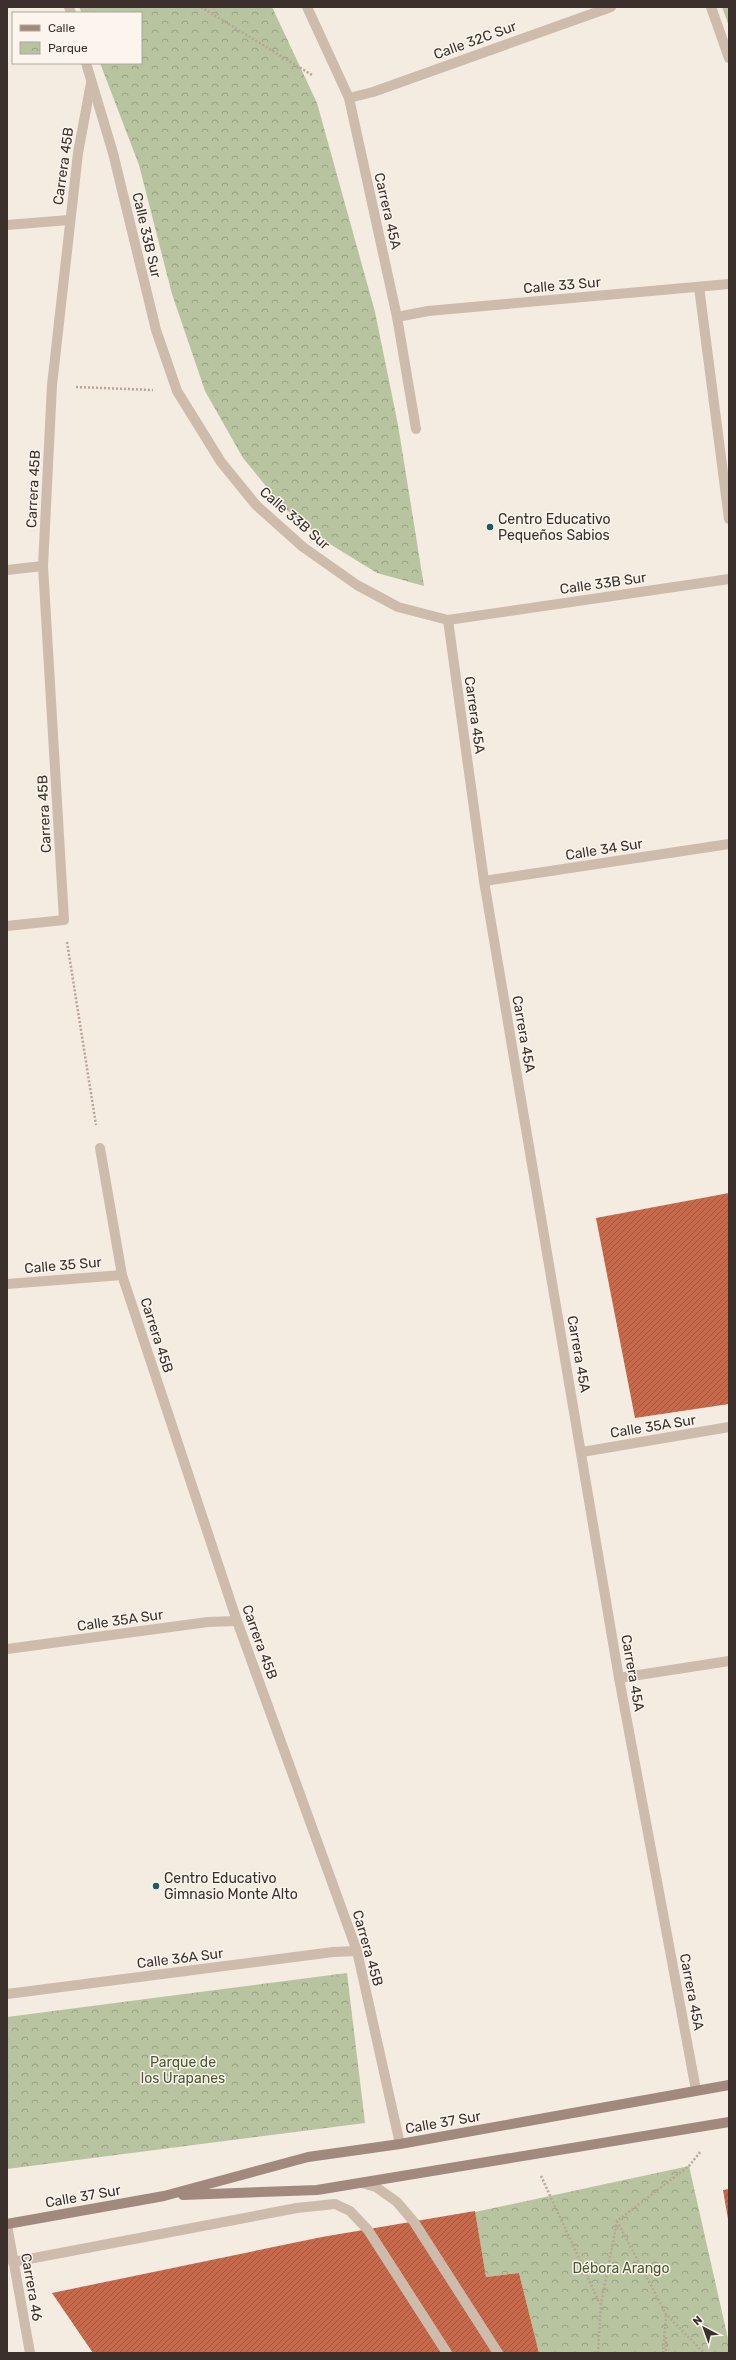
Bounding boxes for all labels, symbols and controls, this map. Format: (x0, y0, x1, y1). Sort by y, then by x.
legend (12, 12, 142, 64)
street label: Calle 32C Sur (431, 17, 520, 63)
text: Calle (48, 21, 75, 35)
text: Parque (48, 41, 88, 55)
street label: Carrera 45B (50, 126, 77, 206)
street label: Carrera 45A (370, 171, 405, 252)
street label: Calle 33B Sur (128, 191, 165, 280)
street label: Calle 33 Sur (523, 274, 602, 297)
street label: Carrera 45B (23, 450, 44, 528)
street label: Calle 33B Sur (256, 483, 334, 554)
place label: Centro Educativo Pequeños Sabios (498, 511, 611, 544)
marker: Centro Educativo Pequeños Sabios (485, 522, 495, 532)
street label: Calle 33B Sur (559, 569, 648, 598)
street label: Carrera 45A (461, 675, 488, 756)
street label: Carrera 45B (34, 775, 55, 853)
street label: Calle 34 Sur (564, 835, 645, 864)
street label: Carrera 45A (508, 994, 539, 1075)
street label: Calle 35 Sur (24, 1254, 103, 1277)
street label: Carrera 45B (136, 1295, 177, 1375)
street label: Carrera 45A (563, 1314, 594, 1395)
street label: Calle 35A Sur (609, 1411, 698, 1442)
street label: Carrera 45B (238, 1603, 281, 1682)
street label: Calle 35A Sur (76, 1606, 165, 1635)
street label: Carrera 45A (617, 1633, 648, 1714)
place label: Centro Educativo Gimnasio Monte Alto (164, 1870, 298, 1903)
marker: Centro Educativo Gimnasio Monte Alto (151, 1881, 161, 1891)
street label: Carrera 45B (349, 1908, 386, 1988)
street label: Calle 36A Sur (136, 1945, 225, 1972)
street label: Carrera 45A (676, 1952, 707, 2033)
park label: Parque de los Urapanes (141, 2054, 225, 2087)
street label: Calle 37 Sur (404, 2107, 483, 2138)
street label: Calle 37 Sur (44, 2181, 123, 2212)
street label: Carrera 46 (17, 2252, 46, 2322)
park label: Débora Arango (572, 2260, 670, 2277)
north arrow (684, 2308, 724, 2348)
text: N (691, 2313, 705, 2328)

